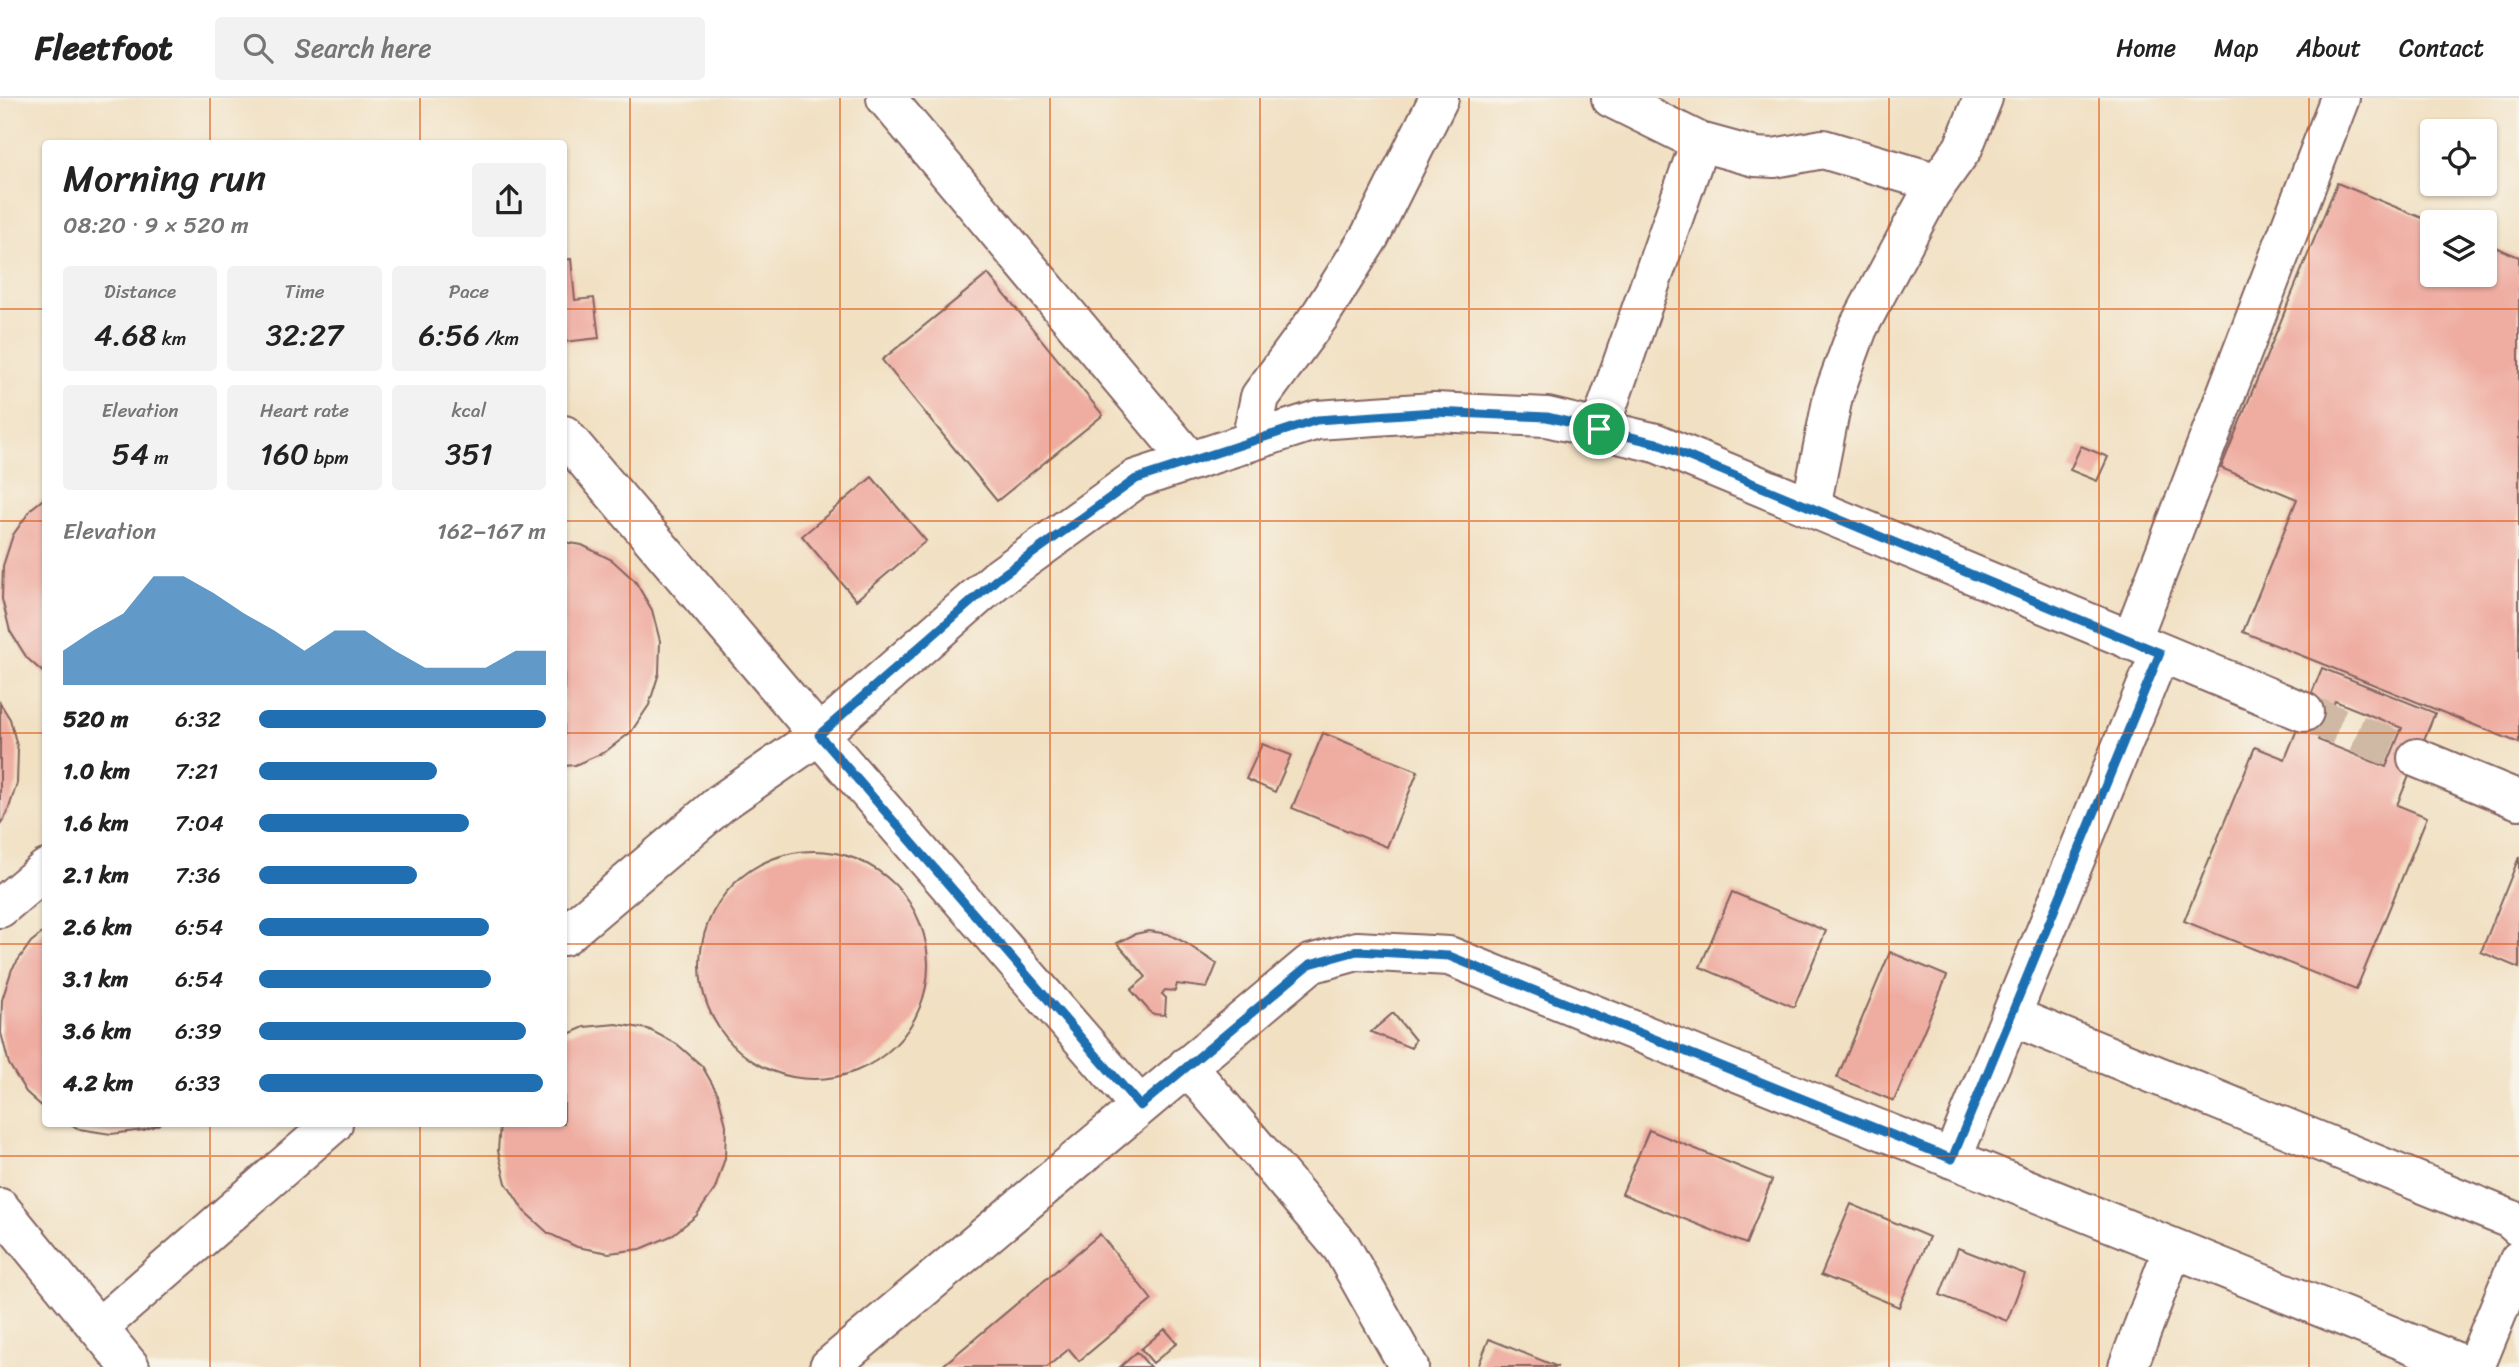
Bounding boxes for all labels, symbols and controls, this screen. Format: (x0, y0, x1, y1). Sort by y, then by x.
search box (215, 17, 705, 80)
text: Fleetfoot (35, 19, 173, 77)
text: Search here (295, 25, 432, 71)
text: Home (2116, 27, 2176, 69)
text: Map (2214, 27, 2258, 69)
text: About (2296, 27, 2361, 69)
text: Contact (2399, 27, 2484, 69)
icon: search (239, 29, 277, 67)
map controls (2420, 119, 2497, 287)
button: locate (2420, 119, 2497, 196)
text: Morning run (63, 145, 266, 212)
button: share (472, 163, 546, 237)
text: 08:20 · 9 × 520 m (63, 205, 249, 246)
button: layers (2420, 210, 2497, 287)
text: Distance (104, 275, 176, 308)
text: Time (284, 275, 325, 308)
text: Pace (449, 275, 489, 308)
text: 4.68 (94, 308, 157, 362)
text: 32:27 (266, 308, 343, 362)
text: 6:56 (419, 308, 480, 362)
text: km (157, 322, 186, 355)
text: /km (480, 322, 519, 355)
text: Elevation (102, 394, 179, 427)
text: Heart rate (260, 394, 349, 427)
text: kcal (452, 394, 486, 427)
pin (1569, 399, 1629, 459)
icon: arrive (1580, 410, 1618, 448)
text: 54 (112, 427, 149, 481)
text: 160 (260, 427, 309, 481)
text: 351 (445, 427, 493, 481)
text: m (149, 441, 168, 474)
text: bpm (309, 441, 349, 474)
text: Elevation (63, 511, 156, 552)
text: 162–167 m (437, 511, 546, 552)
text: 520 m (63, 699, 129, 740)
text: 6:32 (175, 699, 221, 740)
text: 1.0 km (63, 751, 130, 792)
text: 7:21 (175, 751, 218, 792)
text: 1.6 km (63, 803, 129, 844)
text: 7:04 (175, 803, 224, 844)
text: 2.1 km (63, 855, 129, 896)
text: 7:36 (175, 855, 221, 896)
text: 2.6 km (63, 907, 132, 948)
text: 6:54 (175, 907, 223, 948)
text: 3.1 km (63, 959, 128, 1000)
text: 6:54 (175, 959, 223, 1000)
text: 3.6 km (63, 1011, 132, 1052)
text: 6:39 (175, 1011, 222, 1052)
text: 4.2 km (63, 1063, 133, 1104)
text: 6:33 (175, 1063, 220, 1104)

